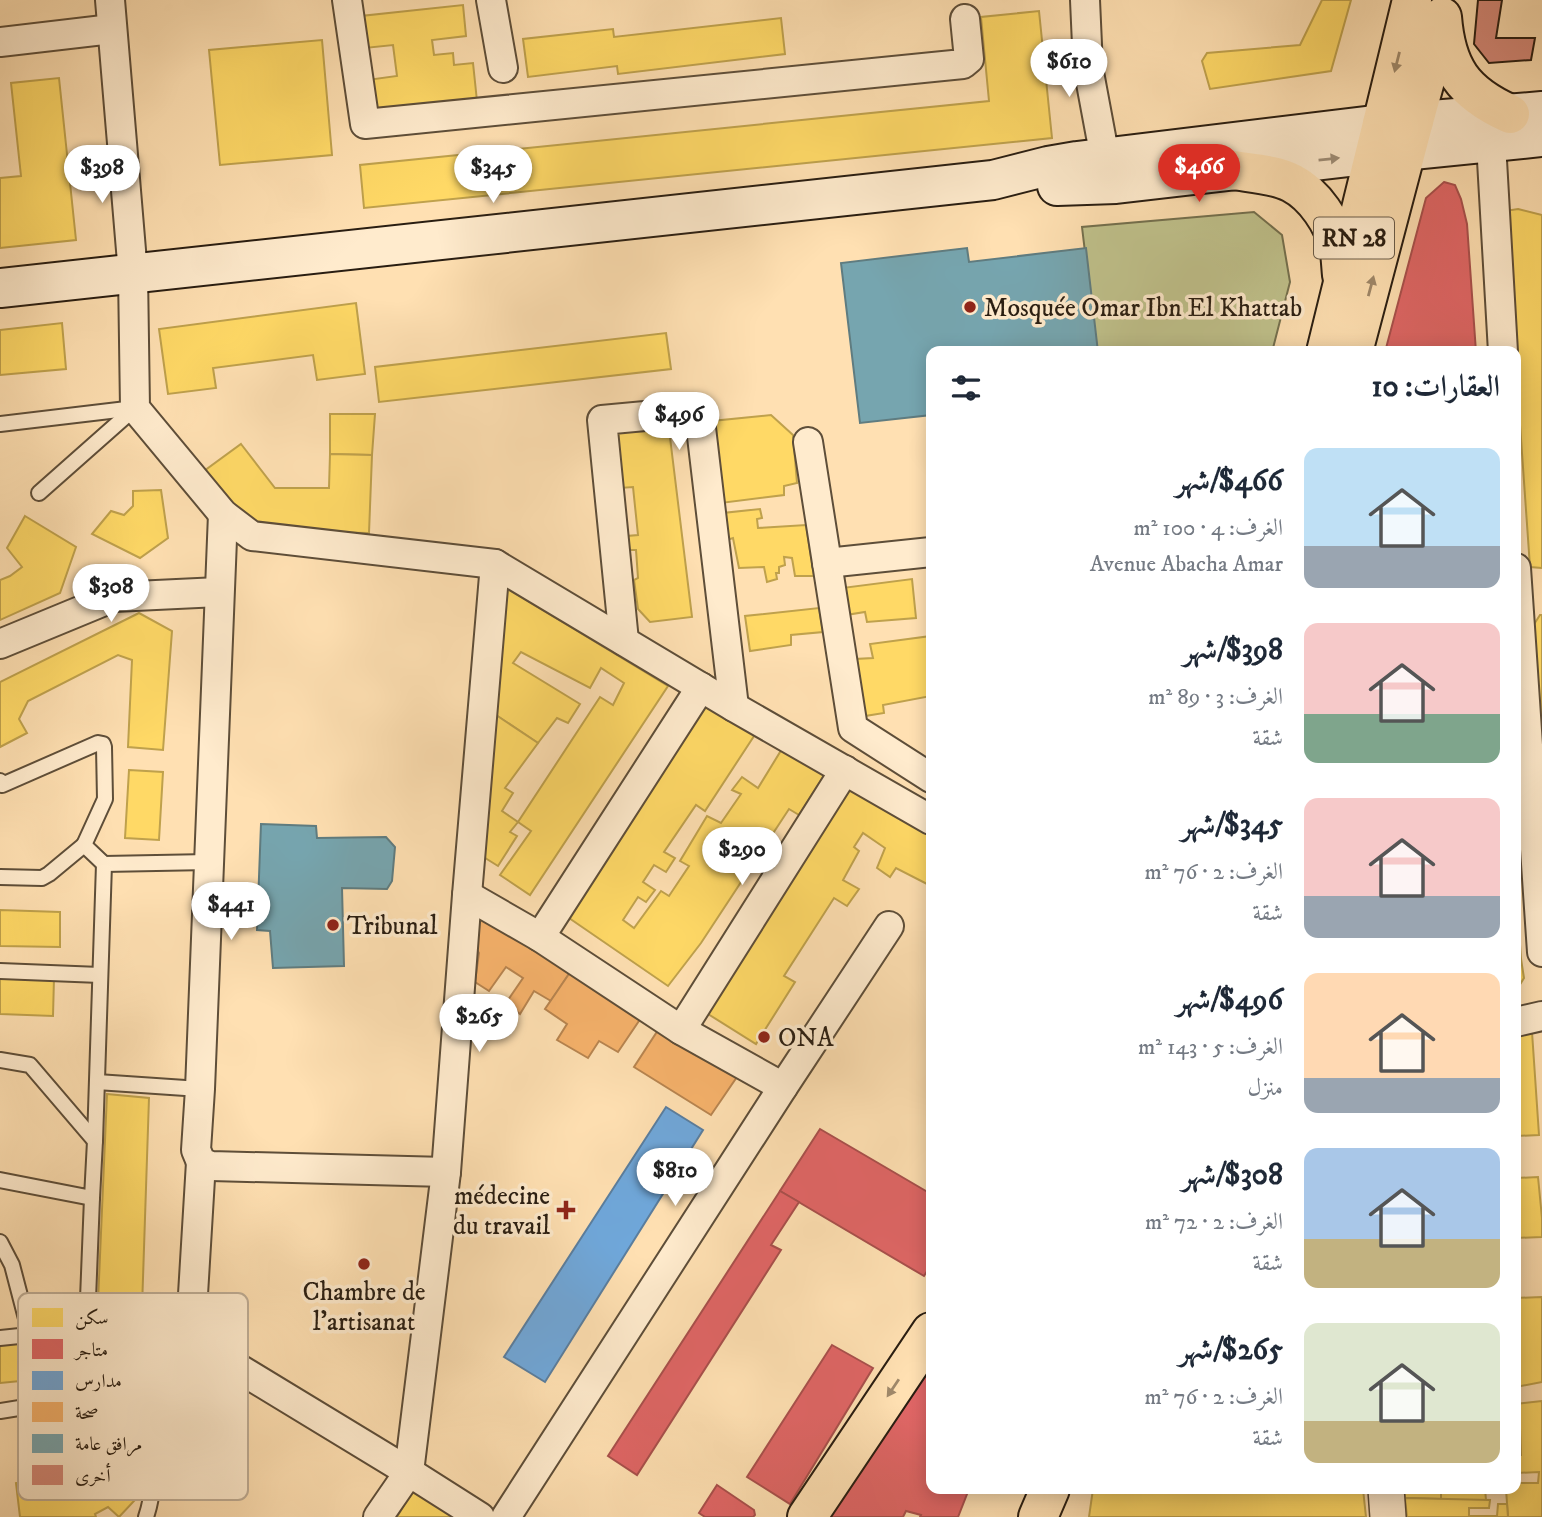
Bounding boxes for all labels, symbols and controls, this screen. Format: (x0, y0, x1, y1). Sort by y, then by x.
pin: $610 (1028, 40, 1110, 99)
text: $610 (1046, 47, 1092, 76)
one-way arrow (1391, 51, 1402, 73)
pin: $466 (1158, 144, 1240, 204)
pin: $398 (61, 146, 143, 205)
pin: $345 (452, 146, 534, 205)
text: $466 (1174, 152, 1224, 181)
text: $398 (80, 153, 124, 182)
text: $345 (470, 153, 516, 182)
one-way arrow (1318, 154, 1340, 165)
road number: RN 28 (1314, 218, 1394, 258)
one-way arrow (1366, 275, 1376, 296)
place label: Mosquée Omar Ibn El Khattab (984, 292, 1302, 325)
marker: Mosquée Omar Ibn El Khattab (962, 299, 978, 315)
icon: filters (947, 369, 985, 407)
text: العقارات: 10 (1371, 369, 1500, 406)
pin: $496 (638, 392, 720, 452)
text: $496 (654, 400, 704, 429)
text: $466/شهر (1176, 463, 1283, 500)
icon: home (1360, 476, 1444, 560)
text: الغرف: 4 · 100 m² (1133, 514, 1283, 543)
text: Avenue Abacha Amar (1090, 550, 1283, 579)
pin: $308 (70, 564, 152, 624)
text: $308 (88, 572, 134, 601)
text: $398/شهر (1183, 632, 1283, 669)
icon: home (1360, 651, 1444, 735)
text: الغرف: 3 · 89 m² (1148, 683, 1283, 712)
text: شقة (1253, 724, 1283, 753)
text: $345/شهر (1181, 807, 1283, 844)
icon: home (1360, 826, 1444, 910)
pin: $290 (701, 828, 783, 887)
text: $290 (718, 835, 766, 864)
text: الغرف: 2 · 76 m² (1144, 858, 1283, 887)
pin: $441 (190, 883, 272, 942)
text: $441 (207, 890, 255, 919)
text: شقة (1253, 899, 1283, 928)
place label: Tribunal (347, 910, 438, 943)
marker: Tribunal (325, 917, 341, 933)
text: $496/شهر (1176, 982, 1283, 1019)
pin: $265 (438, 995, 520, 1054)
icon: home (1360, 1001, 1444, 1085)
text: $265 (455, 1002, 503, 1031)
place label: ONA (778, 1022, 834, 1055)
marker: ONA (756, 1029, 772, 1045)
text: الغرف: 5 · 143 m² (1138, 1033, 1283, 1062)
text: منزل (1248, 1074, 1283, 1103)
pin: $810 (634, 1148, 716, 1208)
text: $810 (653, 1156, 697, 1185)
text: $308/شهر (1182, 1157, 1283, 1194)
icon: home (1360, 1176, 1444, 1260)
place label: médecine du travail (453, 1180, 550, 1243)
marker: médecine du travail (556, 1200, 576, 1220)
text: الغرف: 2 · 72 m² (1145, 1208, 1283, 1237)
text: شقة (1253, 1249, 1283, 1278)
marker: Chambre de l'artisanat (356, 1256, 372, 1272)
place label: Chambre de l'artisanat (302, 1276, 426, 1339)
legend (18, 1293, 248, 1500)
text: سكن (75, 1307, 109, 1331)
text: $265/شهر (1179, 1332, 1283, 1369)
text: متاجر (73, 1339, 108, 1362)
icon: home (1360, 1351, 1444, 1435)
text: مدارس (75, 1370, 122, 1393)
one-way arrow (887, 1379, 900, 1398)
text: الغرف: 2 · 76 m² (1144, 1383, 1283, 1412)
text: صحة (75, 1402, 99, 1425)
text: شقة (1253, 1424, 1283, 1453)
text: مرافق عامة (75, 1433, 142, 1457)
text: أخرى (75, 1463, 111, 1488)

